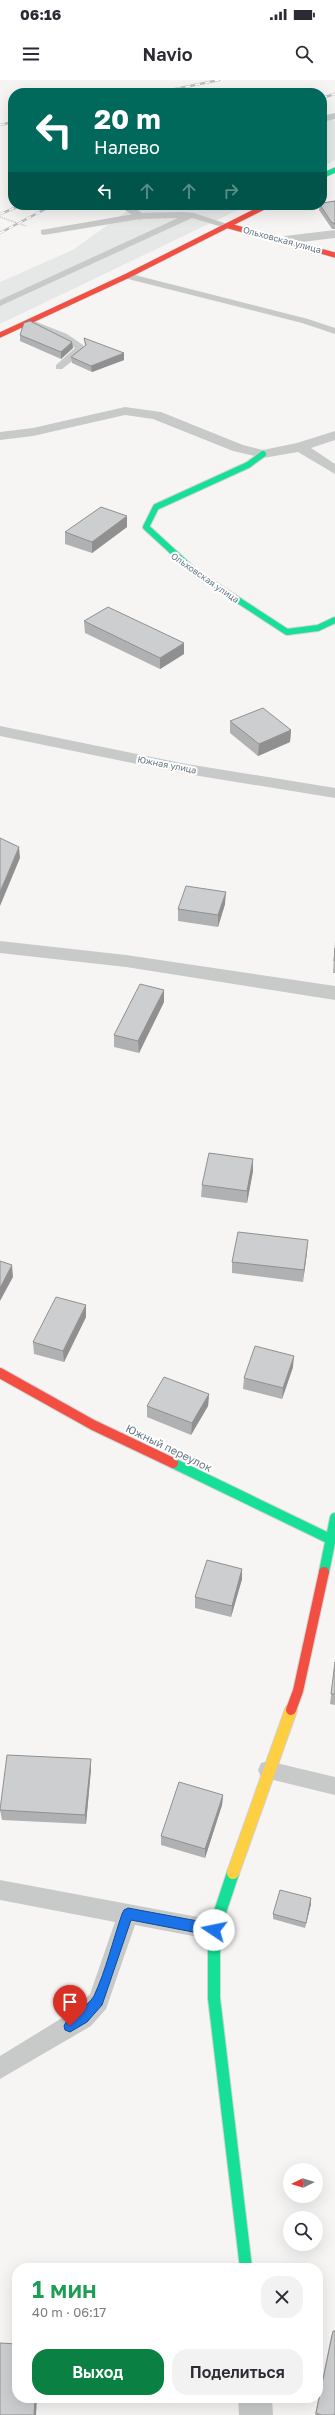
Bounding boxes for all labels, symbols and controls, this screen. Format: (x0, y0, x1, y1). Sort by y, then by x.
text: 06:16 (20, 5, 61, 23)
icon: menu (20, 43, 42, 65)
text: Navio (143, 43, 192, 65)
icon: search (293, 43, 315, 65)
text: 20 m (94, 102, 161, 135)
icon: left (28, 104, 80, 156)
text: Налево (94, 136, 160, 158)
icon: left (94, 180, 116, 202)
icon: ahead (136, 180, 158, 202)
icon: ahead (178, 180, 200, 202)
icon: right (220, 180, 242, 202)
street label: Ольховская улица (242, 224, 322, 255)
street label: Ольховская улица (169, 550, 241, 605)
street label: Южная улица (137, 753, 198, 776)
street label: Южный переулок (124, 1421, 215, 1474)
position arrow (193, 1909, 235, 1951)
pin (53, 1985, 87, 2026)
icon: arrive (59, 1991, 81, 2013)
north arrow (283, 2163, 323, 2203)
map controls (283, 2163, 323, 2251)
button: search (283, 2211, 323, 2251)
text: 1 мин (32, 2274, 97, 2303)
button: close (261, 2276, 303, 2318)
text: 40 m · 06:17 (32, 2304, 106, 2320)
button: Выход (32, 2349, 164, 2395)
button: Поделиться (172, 2349, 303, 2395)

